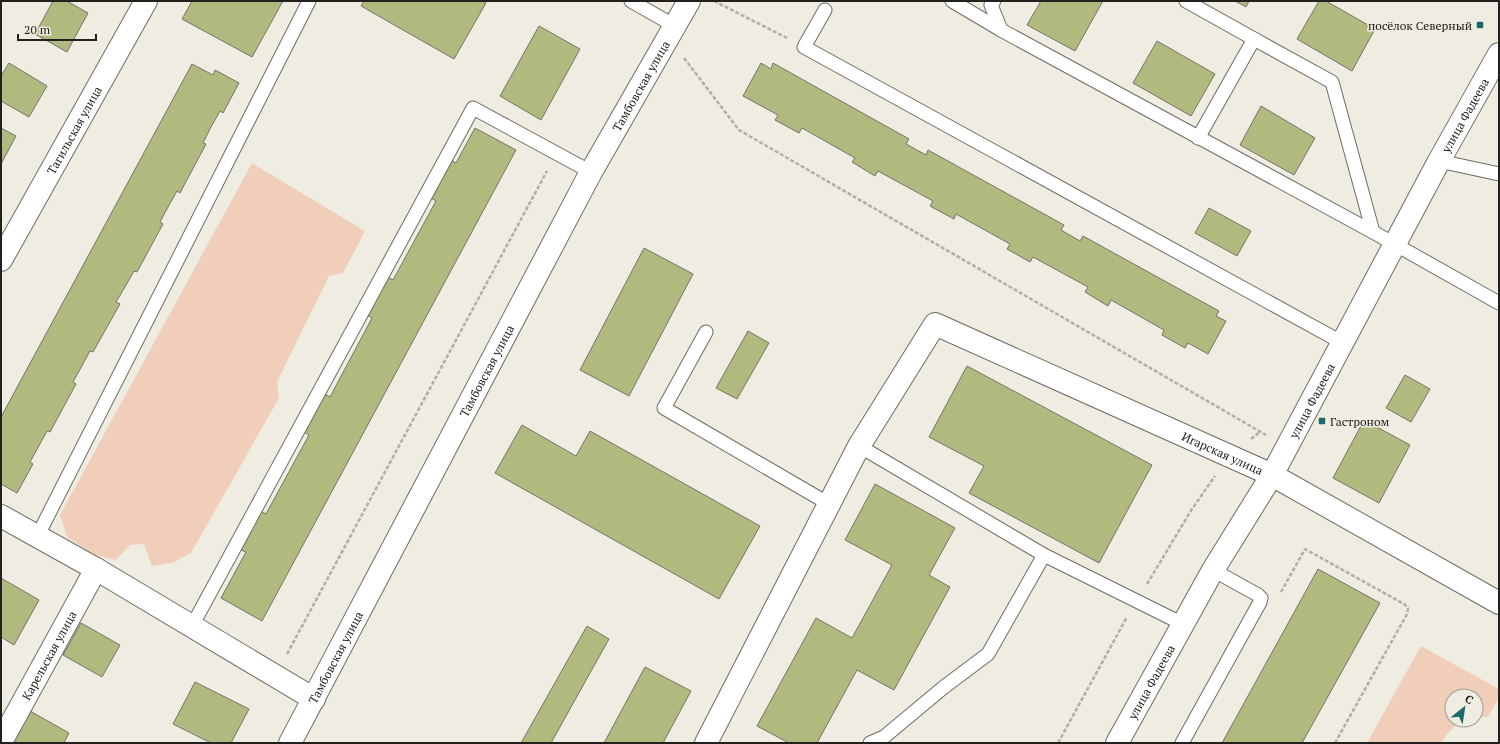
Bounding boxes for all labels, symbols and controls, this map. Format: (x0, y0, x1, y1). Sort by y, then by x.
scale bar (18, 16, 96, 42)
place label: посёлок Северный (1368, 18, 1472, 33)
marker: посёлок Северный (1475, 20, 1485, 30)
text: 20 m (24, 22, 51, 37)
street label: Тамбовская улица (609, 38, 672, 134)
street label: улица Фадеева (1437, 75, 1492, 156)
street label: Тагильская улица (43, 83, 104, 177)
street label: Тамбовская улица (456, 322, 517, 419)
street label: улица Фадеева (1285, 360, 1338, 442)
place label: Гастроном (1330, 414, 1390, 429)
marker: Гастроном (1317, 416, 1327, 426)
street label: Игарская улица (1180, 428, 1266, 478)
street label: Карельская улица (18, 608, 79, 702)
street label: Тамбовская улица (305, 609, 366, 706)
street label: улица Фадеева (1124, 642, 1178, 723)
north arrow (1444, 688, 1484, 728)
text: С (1462, 691, 1476, 707)

